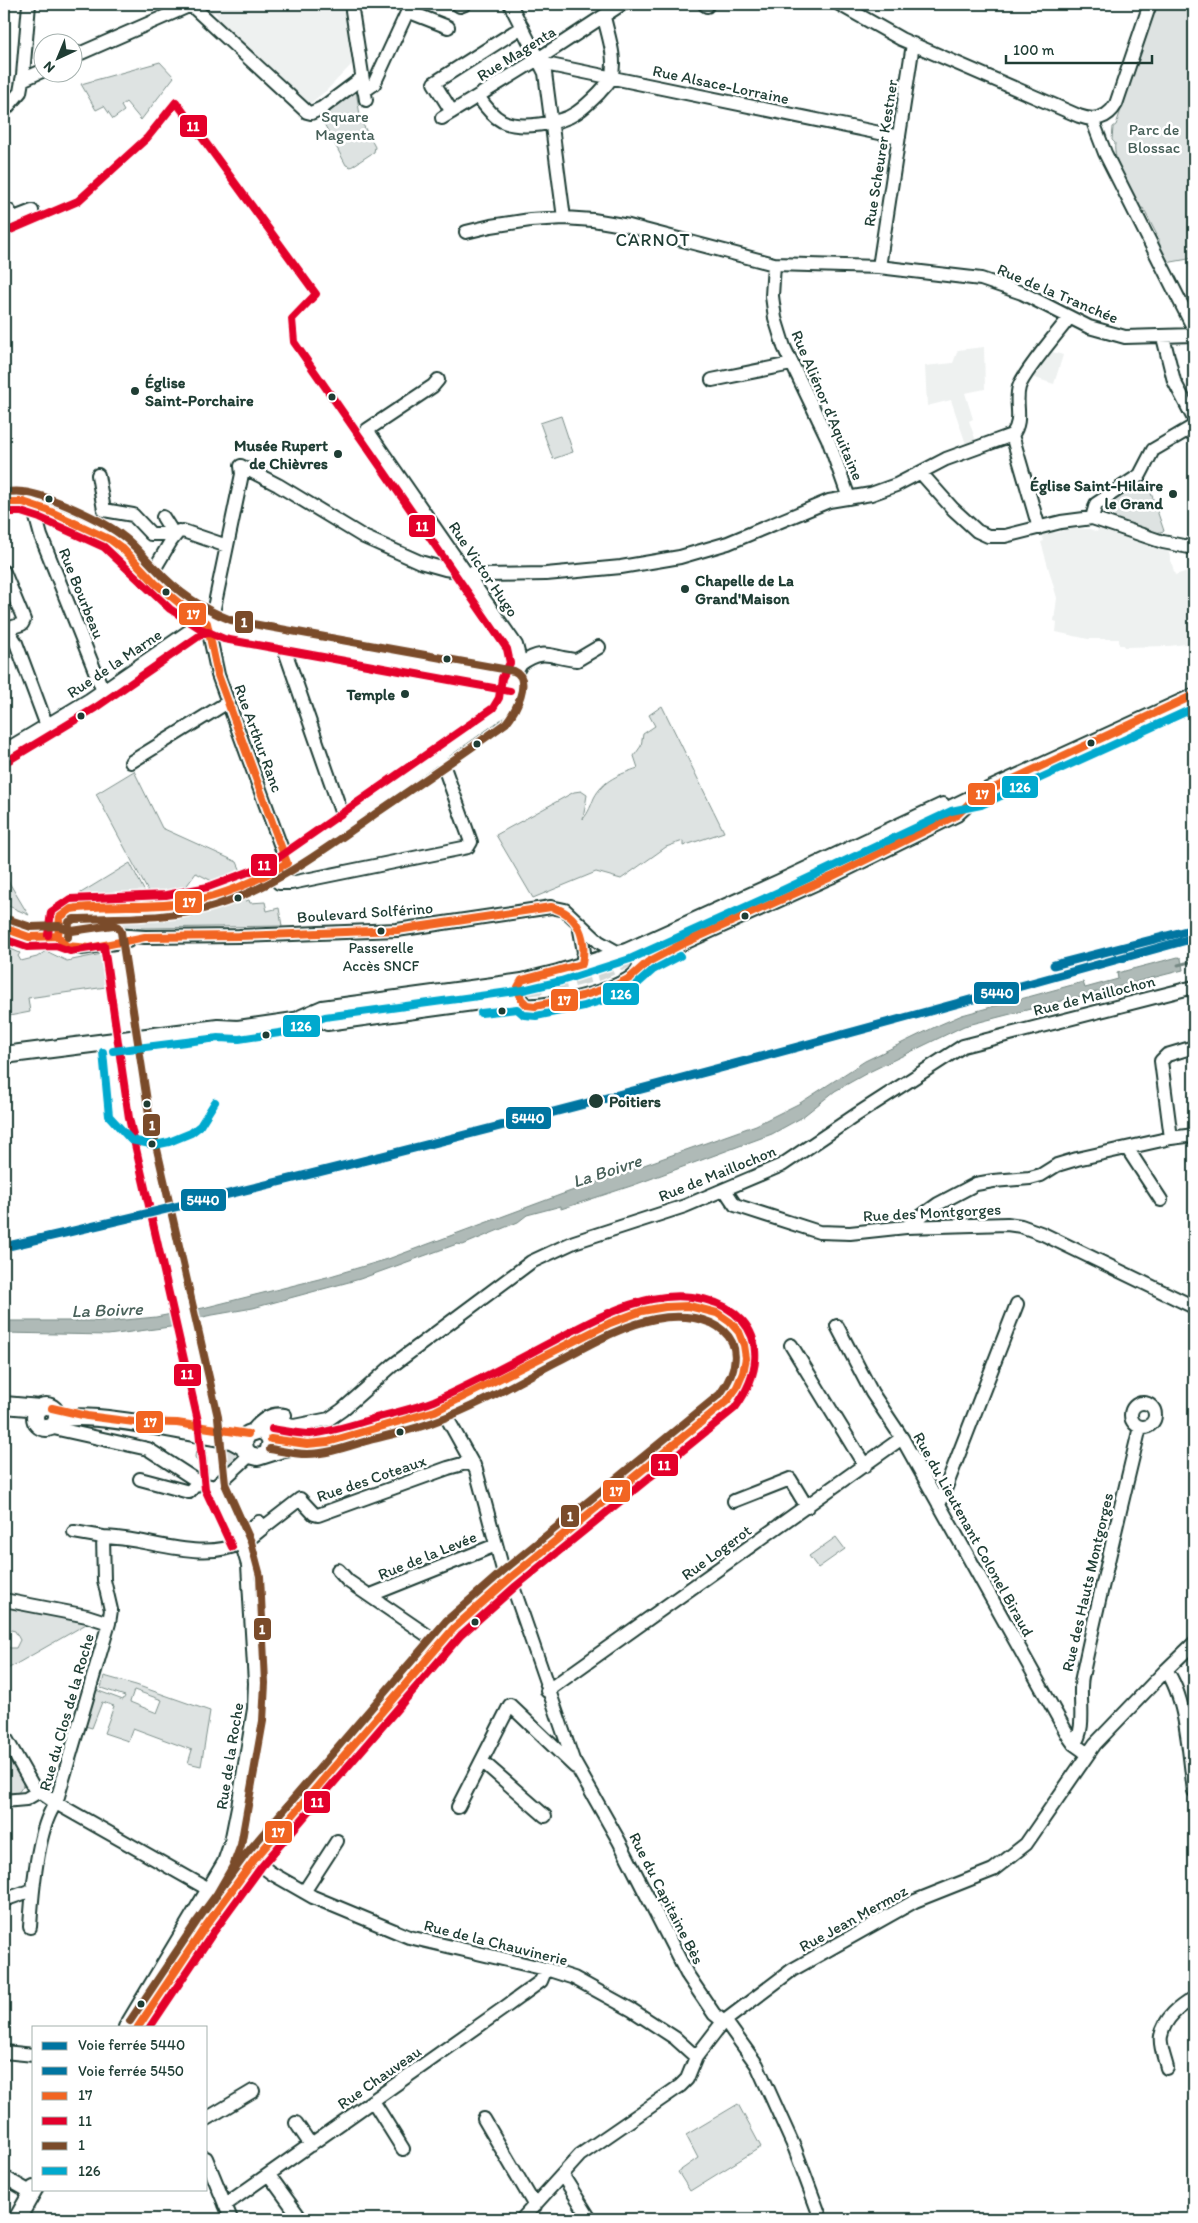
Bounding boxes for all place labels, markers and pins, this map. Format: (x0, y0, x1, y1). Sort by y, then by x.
place label: Église Saint-Porchaire (145, 373, 254, 410)
marker: Église Saint-Porchaire (129, 385, 141, 397)
unlabelled marker (327, 392, 337, 402)
place label: Musée Rupert de Chièvres (234, 436, 328, 473)
marker: Musée Rupert de Chièvres (332, 448, 344, 460)
place label: Église Saint-Hilaire le Grand (1030, 476, 1163, 513)
marker: Église Saint-Hilaire le Grand (1167, 488, 1179, 500)
unlabelled marker (44, 494, 54, 504)
place label: Chapelle de La Grand'Maison (695, 571, 794, 608)
marker: Chapelle de La Grand'Maison (679, 583, 691, 595)
unlabelled marker (161, 587, 171, 597)
unlabelled marker (442, 654, 452, 664)
place label: Temple (346, 685, 395, 705)
marker: Temple (399, 688, 411, 700)
unlabelled marker (76, 711, 86, 721)
unlabelled marker (1086, 738, 1096, 748)
unlabelled marker (472, 739, 482, 749)
unlabelled marker (233, 893, 243, 903)
unlabelled marker (740, 911, 750, 921)
marker: Passerelle Accès SNCF (376, 926, 386, 936)
place label: Passerelle Accès SNCF (343, 939, 420, 975)
unlabelled marker (497, 1006, 507, 1016)
unlabelled marker (261, 1030, 271, 1040)
marker: Poitiers (587, 1092, 605, 1110)
place label: Poitiers (609, 1092, 661, 1111)
unlabelled marker (142, 1099, 152, 1109)
unlabelled marker (147, 1139, 157, 1149)
unlabelled marker (395, 1427, 405, 1437)
unlabelled marker (470, 1617, 480, 1627)
unlabelled marker (136, 1999, 146, 2009)

